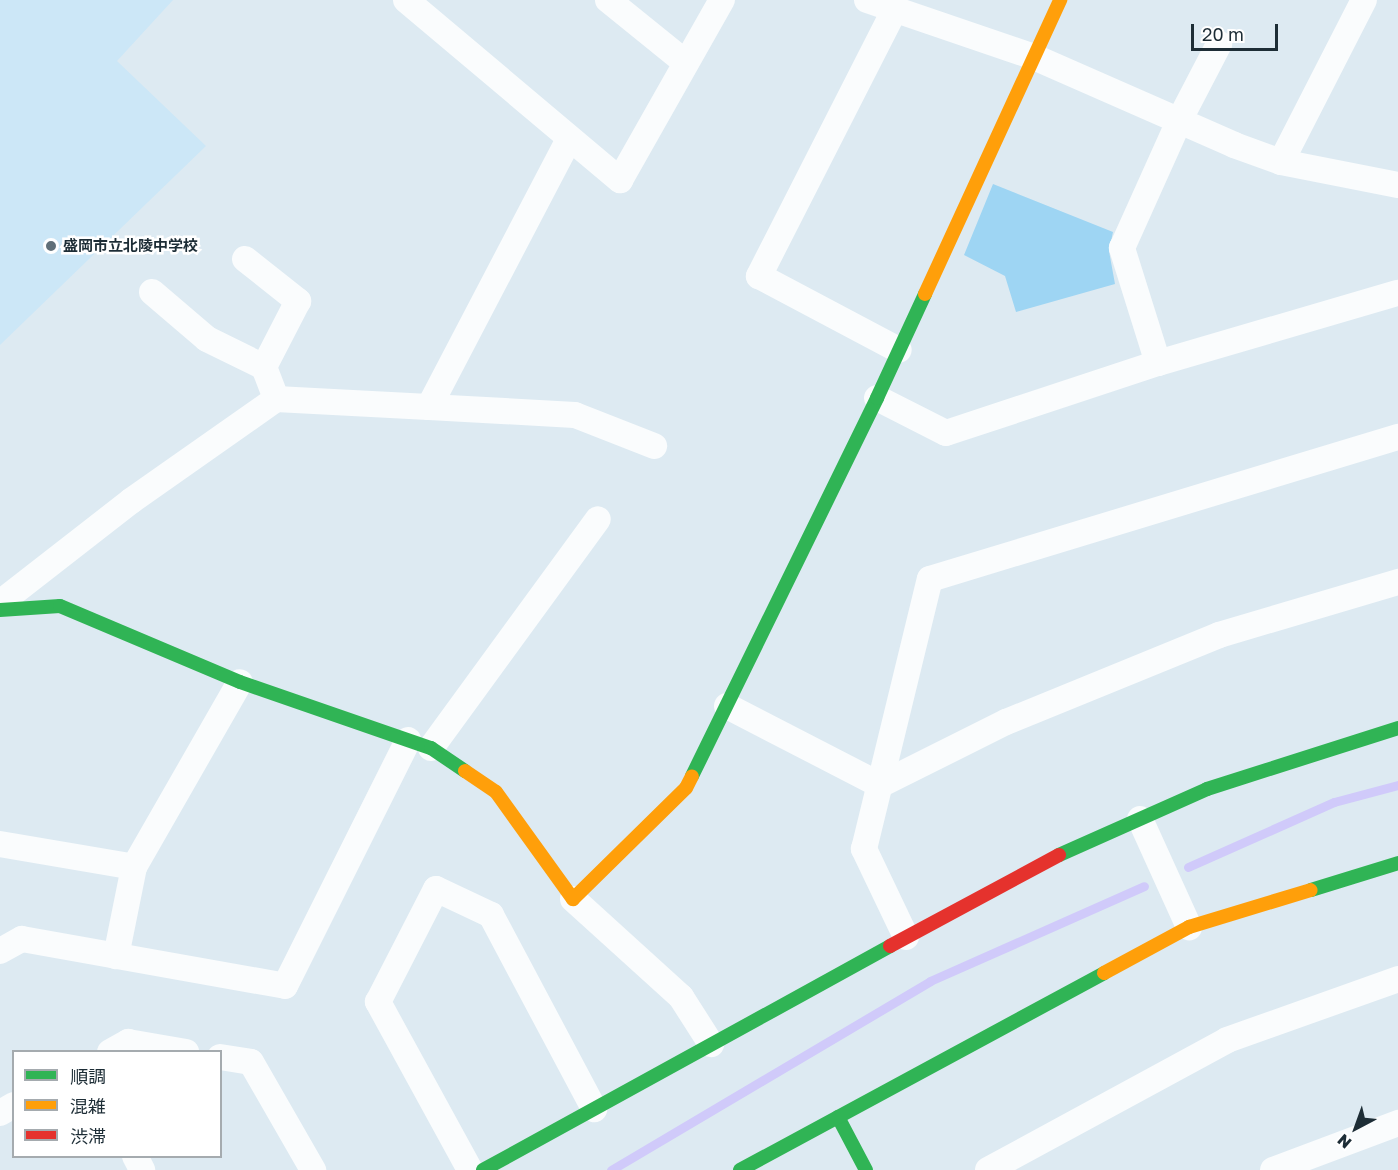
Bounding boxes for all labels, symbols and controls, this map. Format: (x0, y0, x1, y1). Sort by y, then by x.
scale bar (1194, 12, 1281, 50)
text: 20 m (1202, 23, 1244, 45)
place label: 盛岡市立北陵中学校 (63, 237, 198, 255)
marker: 盛岡市立北陵中学校 (44, 239, 58, 253)
legend (12, 1050, 222, 1158)
text: 順調 (70, 1065, 106, 1087)
text: 混雑 (70, 1095, 106, 1117)
north arrow (1326, 1098, 1386, 1158)
text: 渋滞 (70, 1125, 106, 1147)
text: N (1333, 1130, 1355, 1153)

